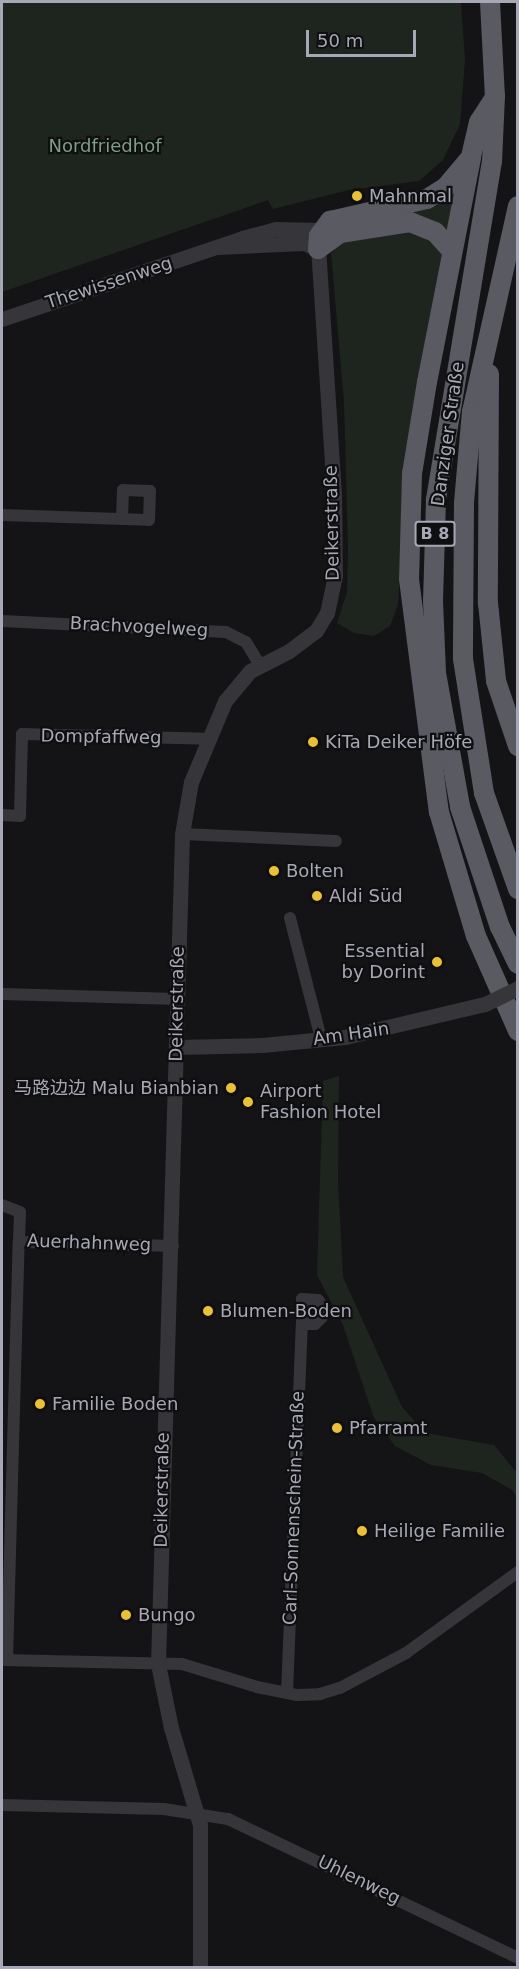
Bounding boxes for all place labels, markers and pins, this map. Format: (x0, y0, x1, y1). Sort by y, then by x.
place label: Mahnmal (369, 185, 452, 207)
marker: Mahnmal (350, 189, 364, 203)
place label: KiTa Deiker Höfe (325, 731, 472, 753)
marker: KiTa Deiker Höfe (306, 735, 320, 749)
place label: Bolten (286, 860, 344, 882)
marker: Bolten (267, 864, 281, 878)
place label: Aldi Süd (329, 885, 403, 907)
marker: Aldi Süd (310, 889, 324, 903)
place label: Essential by Dorint (341, 941, 425, 984)
marker: Essential by Dorint (430, 955, 444, 969)
place label: 马路边边 Malu Bianbian (14, 1077, 219, 1099)
marker: 马路边边 Malu Bianbian (224, 1081, 238, 1095)
place label: Airport Fashion Hotel (260, 1081, 381, 1124)
marker: Airport Fashion Hotel (241, 1095, 255, 1109)
place label: Blumen-Boden (220, 1300, 352, 1322)
marker: Blumen-Boden (201, 1304, 215, 1318)
place label: Familie Boden (52, 1393, 178, 1415)
marker: Familie Boden (33, 1397, 47, 1411)
place label: Pfarramt (349, 1417, 427, 1439)
marker: Pfarramt (330, 1421, 344, 1435)
place label: Heilige Familie (374, 1520, 505, 1542)
marker: Heilige Familie (355, 1524, 369, 1538)
place label: Bungo (138, 1604, 196, 1626)
marker: Bungo (119, 1608, 133, 1622)

